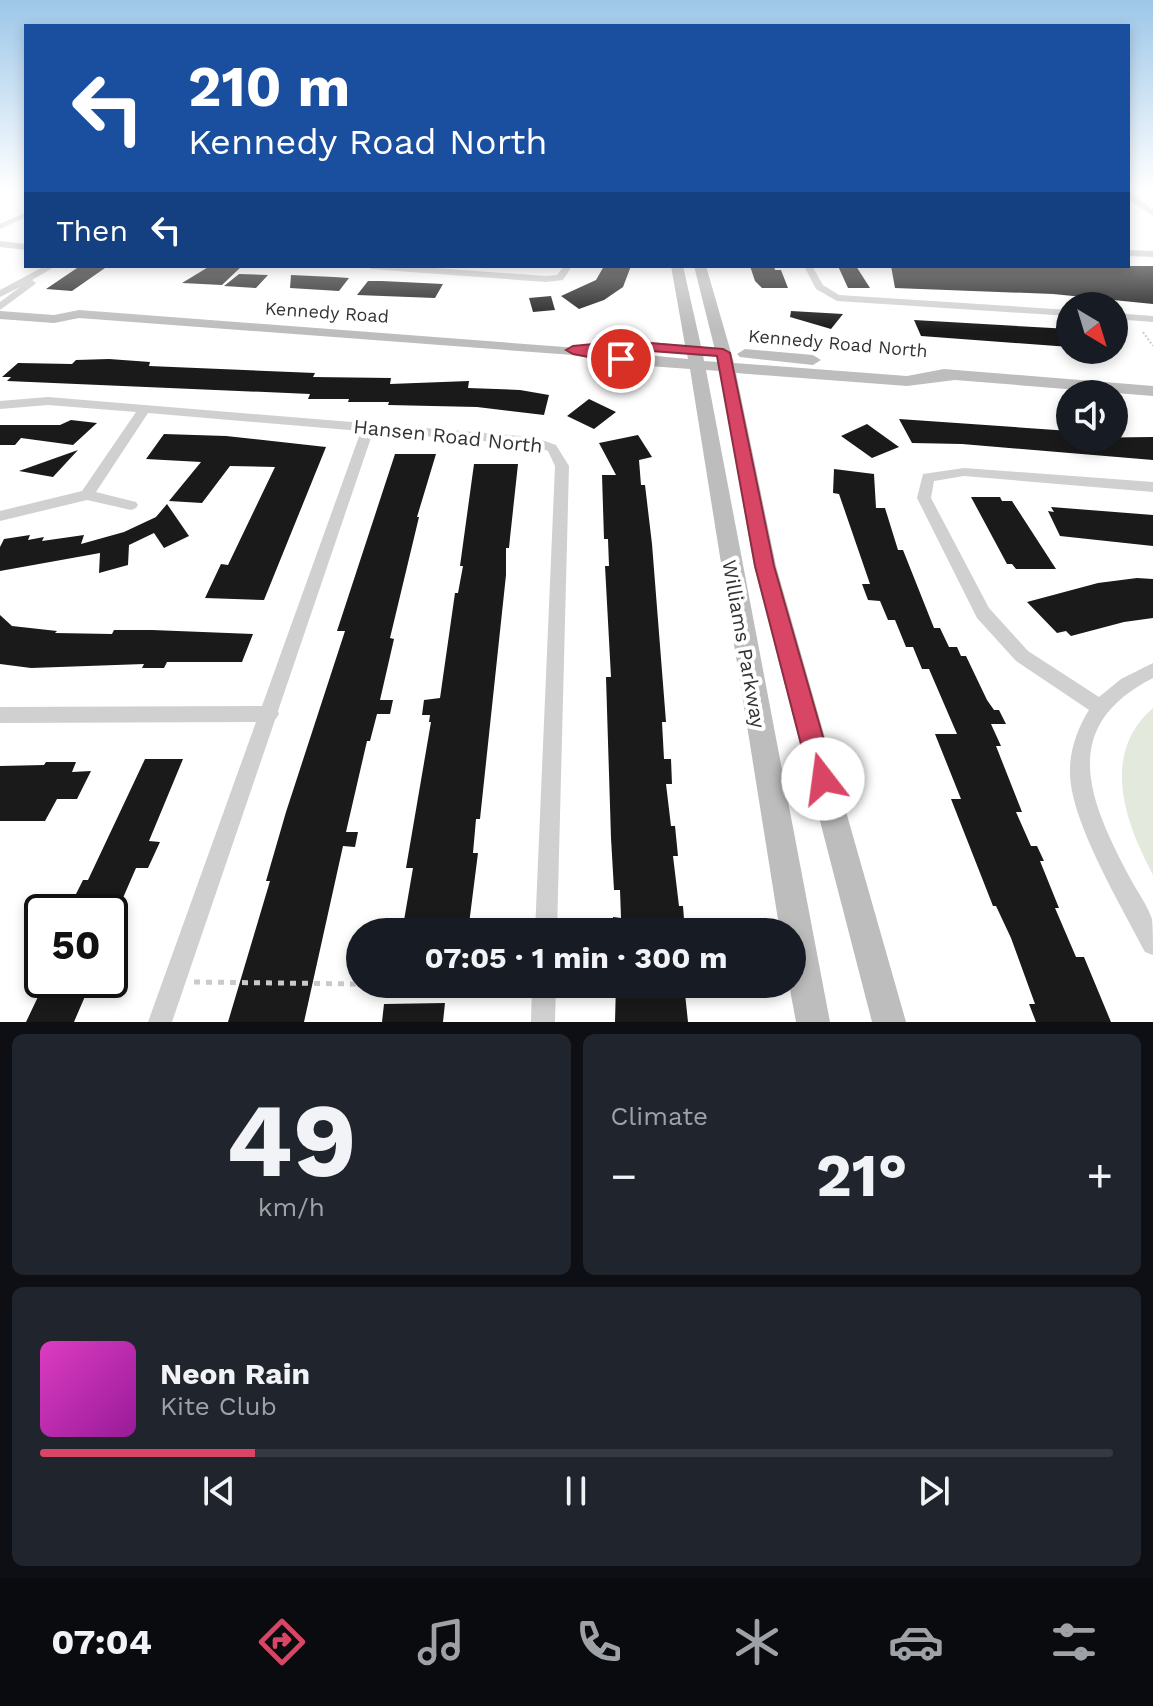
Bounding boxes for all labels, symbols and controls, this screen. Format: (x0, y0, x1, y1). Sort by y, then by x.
text: 210 m (188, 54, 350, 120)
icon: left (56, 56, 160, 160)
text: Kennedy Road North (188, 121, 548, 163)
icon: left (144, 208, 188, 252)
text: Then (56, 213, 128, 248)
north arrow (1056, 292, 1128, 364)
map controls (1056, 292, 1128, 452)
street label: Kennedy Road (264, 297, 390, 327)
pin (587, 325, 655, 393)
street label: Kennedy Road North (748, 325, 928, 361)
icon: arrive (599, 337, 643, 381)
button: sound (1056, 380, 1128, 452)
street label: Hansen Road North (352, 414, 544, 458)
street label: Williams Parkway (717, 558, 771, 731)
position arrow (781, 737, 865, 821)
speed limit sign: 50 (24, 894, 128, 998)
text: 07:05 · 1 min · 300 m (425, 940, 727, 975)
text: 49 (226, 1079, 357, 1201)
text: Climate (611, 1101, 708, 1131)
text: 21° (816, 1140, 907, 1211)
text: − (611, 1150, 637, 1202)
text: + (1086, 1150, 1113, 1202)
text: km/h (258, 1192, 325, 1222)
text: Neon Rain (160, 1356, 310, 1391)
text: Kite Club (160, 1391, 277, 1421)
icon: previous (197, 1469, 241, 1513)
icon: pause (554, 1469, 598, 1513)
icon: next (912, 1469, 956, 1513)
icon: directions (254, 1614, 310, 1670)
icon: music (413, 1614, 469, 1670)
icon: phone (571, 1614, 627, 1670)
icon: climate (729, 1614, 785, 1670)
icon: car (888, 1614, 944, 1670)
icon: filters (1046, 1614, 1102, 1670)
text: 07:04 (51, 1621, 152, 1663)

